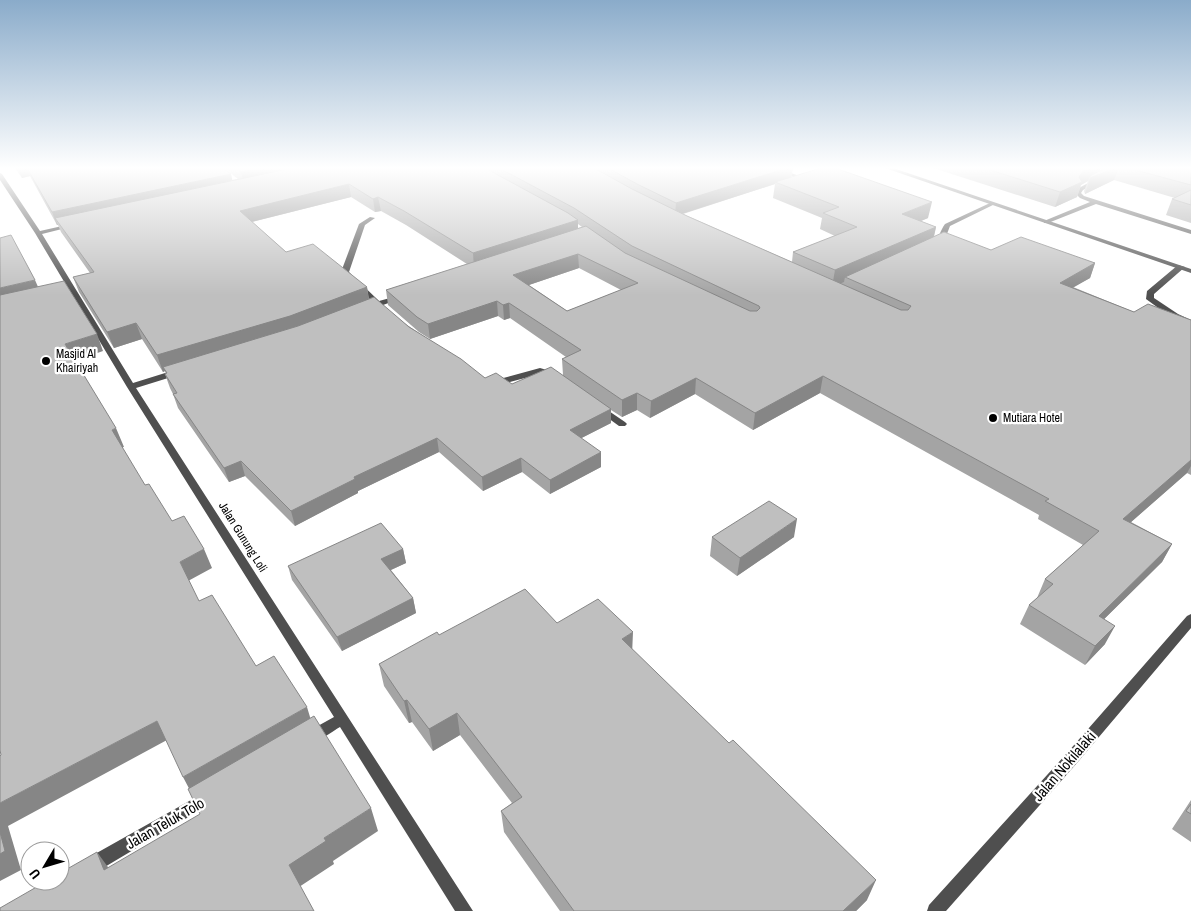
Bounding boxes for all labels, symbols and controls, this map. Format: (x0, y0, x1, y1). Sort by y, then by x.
place label: Masjid Al Khairiyah (56, 346, 98, 376)
marker: Masjid Al Khairiyah (40, 355, 52, 367)
place label: Mutiara Hotel (1003, 410, 1062, 426)
marker: Mutiara Hotel (987, 412, 999, 424)
street label: Jalan Gunung Loli (215, 499, 271, 575)
street label: Jalan Nokilalaki (1028, 726, 1100, 806)
street label: Jalan Teluk Tolo (122, 792, 208, 854)
north arrow (20, 841, 70, 891)
text: U (25, 865, 44, 883)

